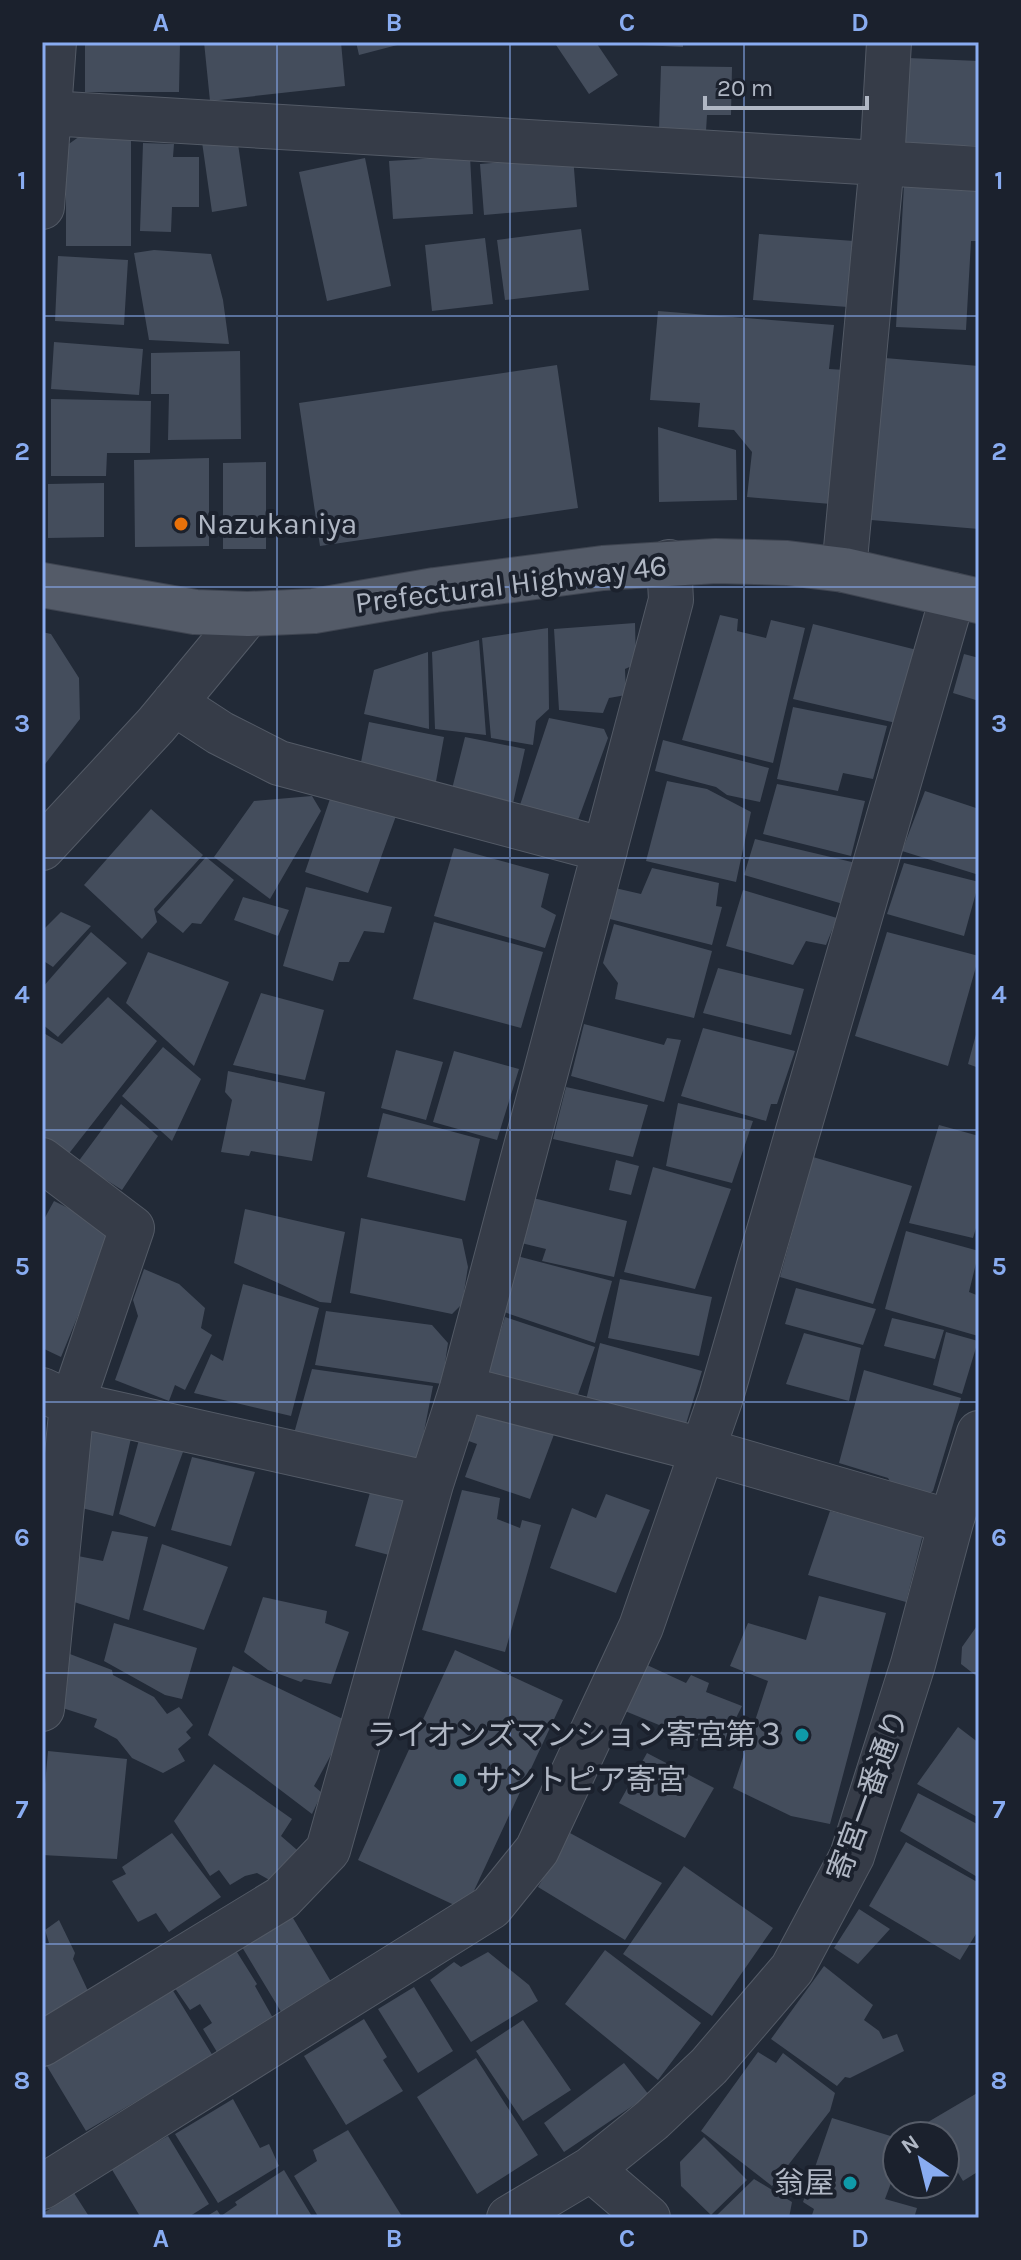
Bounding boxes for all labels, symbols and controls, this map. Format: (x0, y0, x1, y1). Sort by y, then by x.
text: A (153, 7, 169, 38)
text: B (386, 7, 402, 38)
text: C (619, 7, 635, 38)
text: D (851, 7, 869, 38)
scale bar (705, 60, 867, 110)
text: 20 m (717, 74, 773, 102)
text: 1 (17, 165, 27, 196)
text: 1 (994, 165, 1004, 196)
text: 2 (14, 436, 30, 467)
text: 2 (991, 436, 1007, 467)
place label: Nazukaniya (197, 506, 357, 542)
marker: Nazukaniya (172, 515, 190, 533)
street label: Prefectural Highway 46 (353, 547, 669, 621)
text: 3 (14, 708, 30, 739)
text: 3 (991, 708, 1007, 739)
text: 4 (14, 979, 30, 1010)
text: 4 (991, 979, 1007, 1010)
text: 5 (14, 1251, 30, 1282)
text: 5 (991, 1251, 1007, 1282)
text: 6 (14, 1522, 30, 1553)
text: 6 (991, 1522, 1007, 1553)
street label: 寄宮一番通り (820, 1704, 916, 1886)
place label: ライオンズマンション寄宮第３ (367, 1717, 786, 1753)
marker: ライオンズマンション寄宮第３ (793, 1726, 811, 1744)
place label: サントピア寄宮 (476, 1762, 686, 1798)
marker: サントピア寄宮 (451, 1771, 469, 1789)
text: 7 (16, 1794, 29, 1825)
text: 7 (993, 1794, 1006, 1825)
text: 8 (14, 2065, 30, 2096)
text: 8 (991, 2065, 1007, 2096)
north arrow (881, 2120, 961, 2200)
text: N (896, 2129, 924, 2160)
place label: 翁屋 (774, 2165, 834, 2201)
marker: 翁屋 (841, 2174, 859, 2192)
text: A (153, 2223, 169, 2254)
text: B (386, 2223, 402, 2254)
text: C (619, 2223, 635, 2254)
text: D (851, 2223, 869, 2254)

